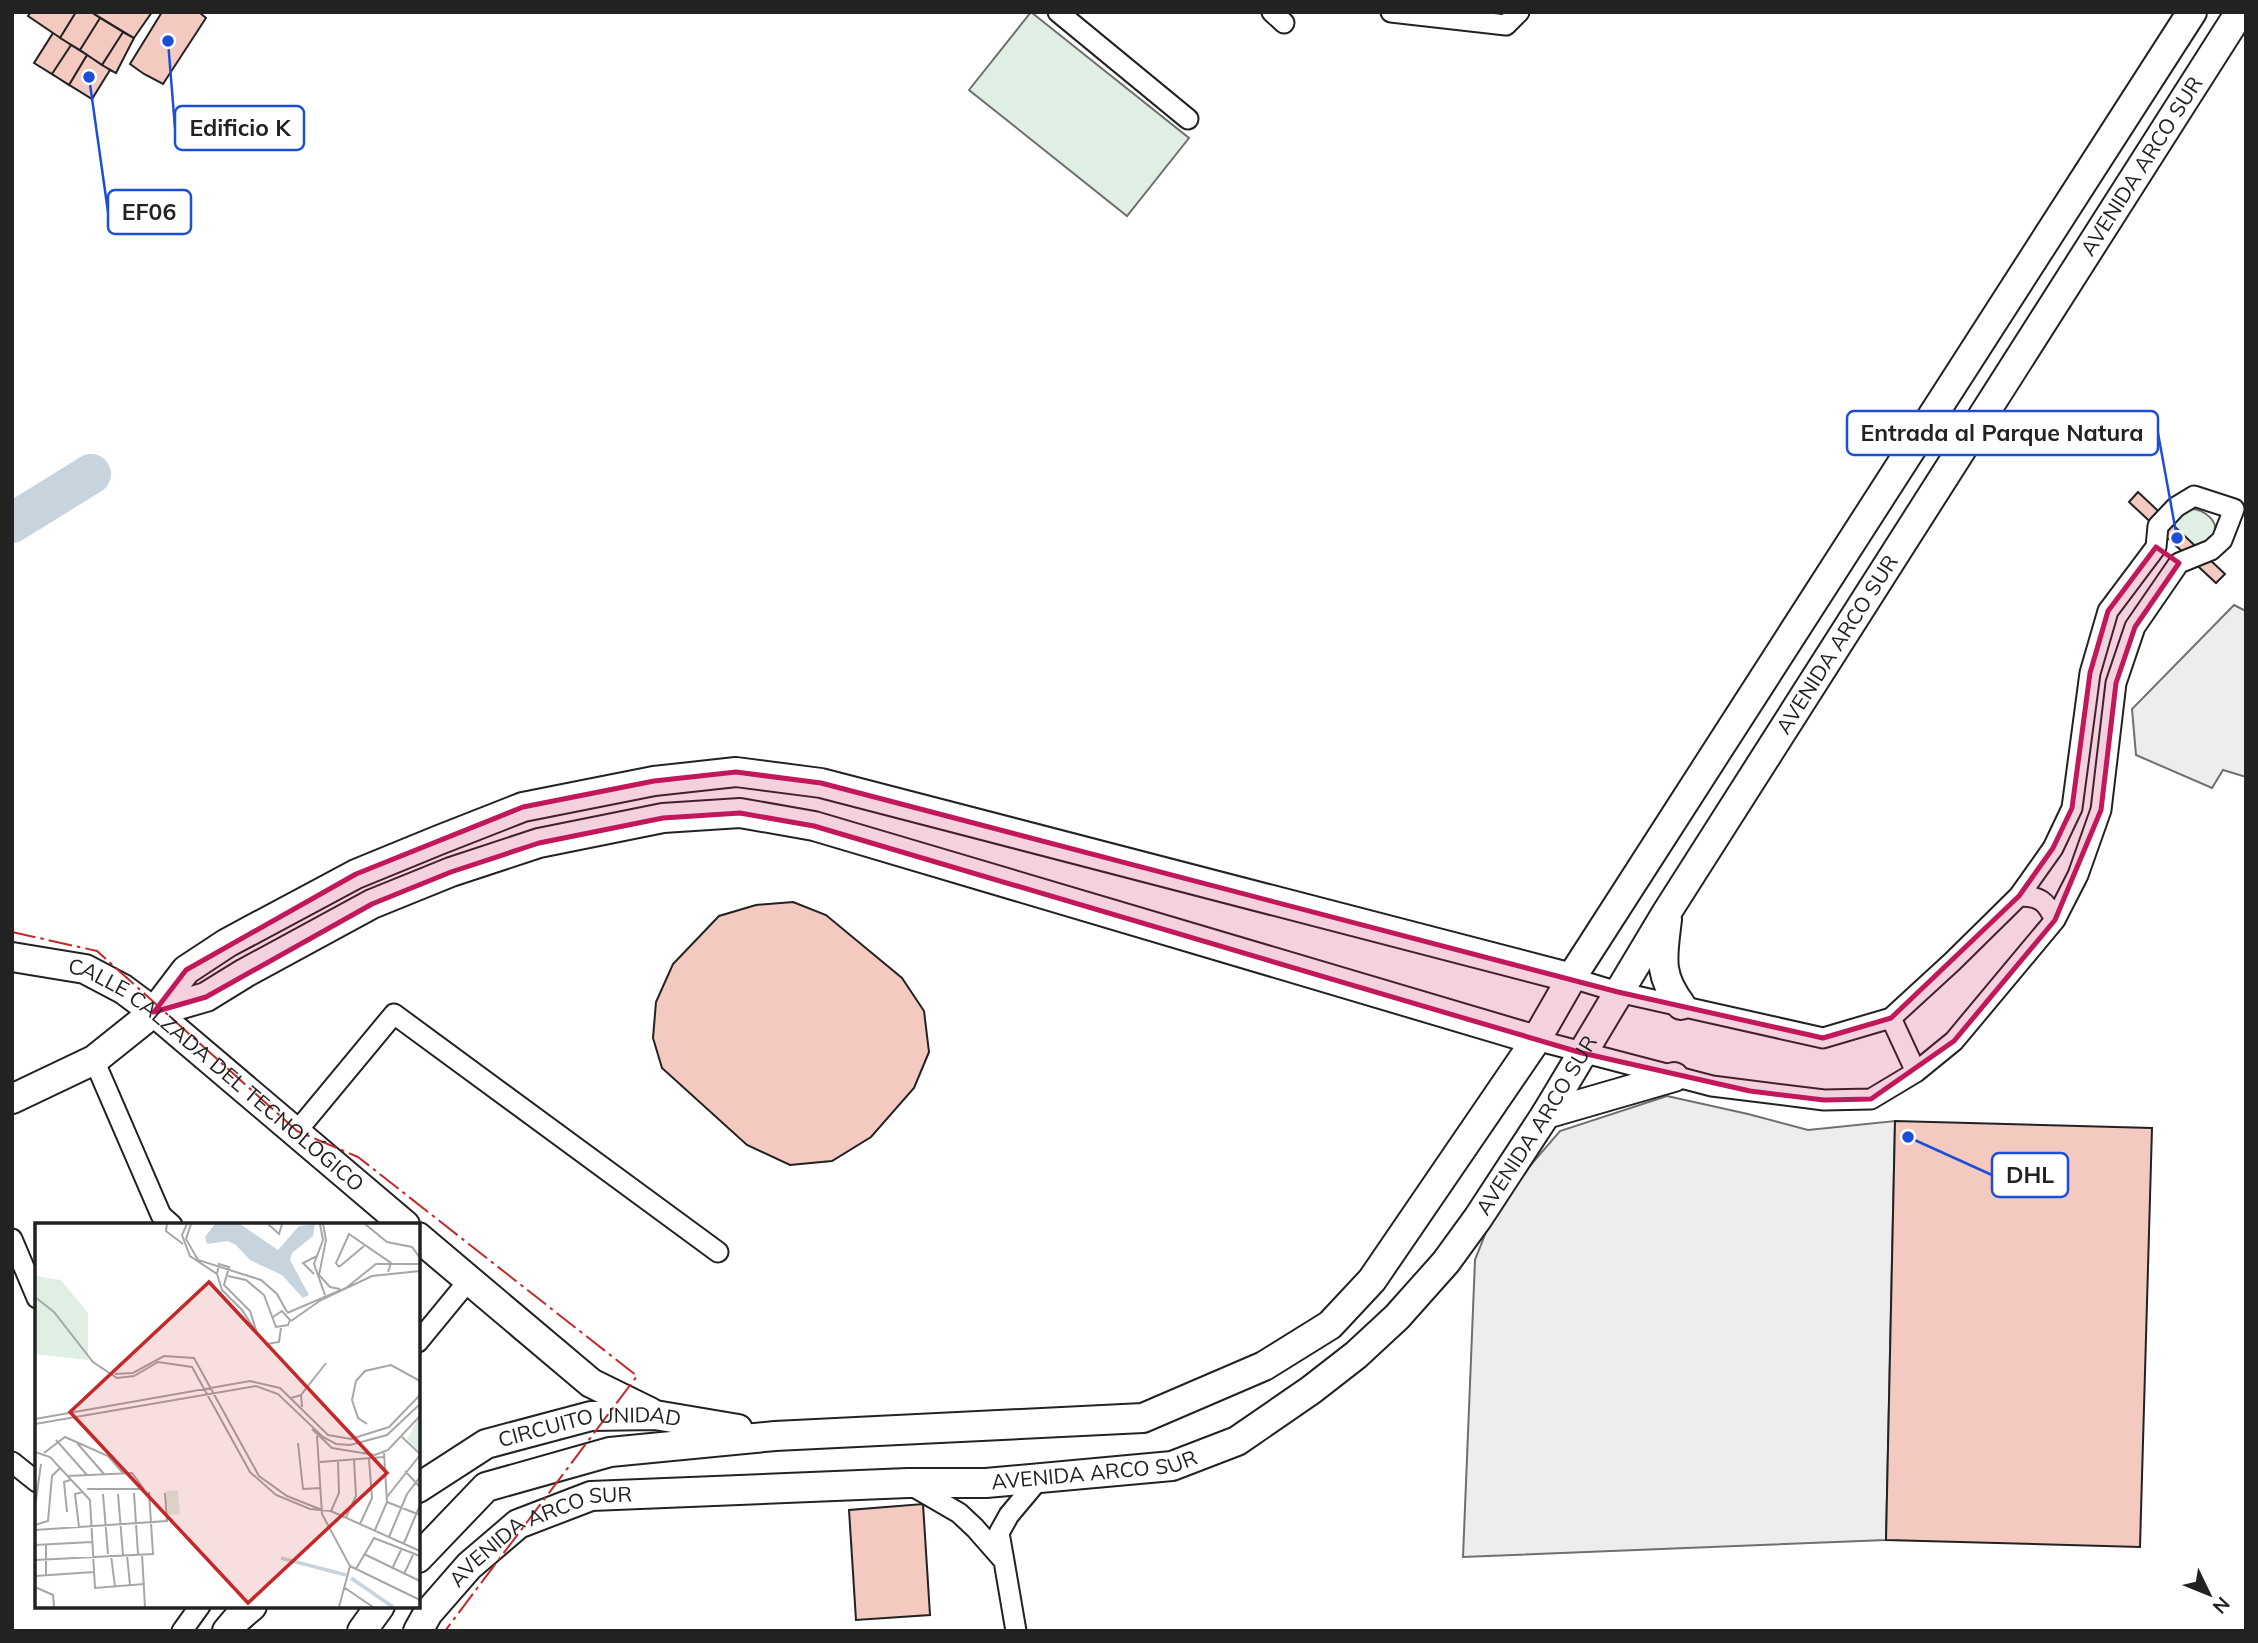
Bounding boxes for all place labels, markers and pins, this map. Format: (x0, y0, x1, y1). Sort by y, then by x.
callout: Edificio K (175, 106, 304, 150)
callout: EF06 (108, 190, 191, 234)
callout: Entrada al Parque Natura (1847, 411, 2158, 455)
callout: DHL (1992, 1153, 2068, 1197)

